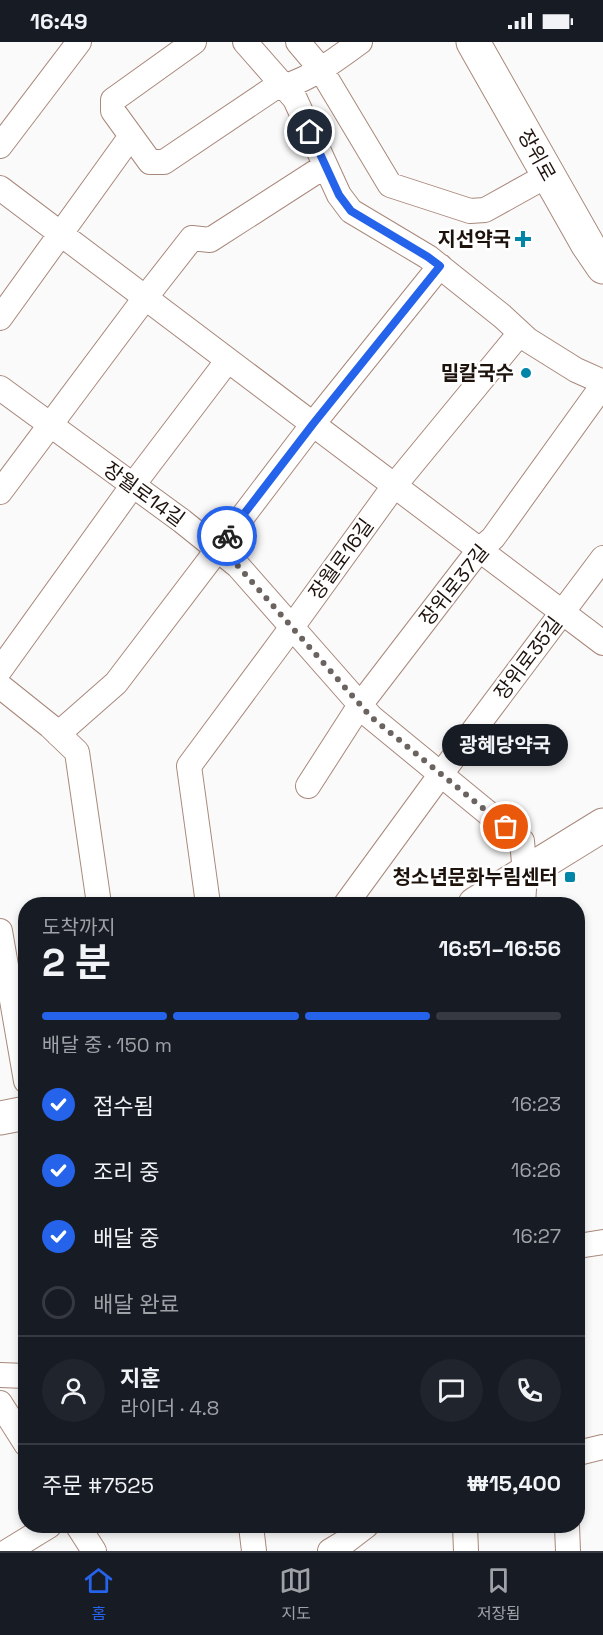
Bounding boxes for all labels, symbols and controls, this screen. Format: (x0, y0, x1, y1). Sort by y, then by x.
text: 16:49 (30, 7, 88, 35)
pin (284, 106, 335, 157)
icon: home (293, 115, 326, 148)
street label: 장위로 (512, 125, 562, 185)
place label: 지선약국 (437, 226, 511, 252)
marker: 지선약국 (516, 232, 530, 246)
place label: 밀칼국수 (440, 360, 514, 386)
marker: 밀칼국수 (519, 366, 533, 380)
street label: 장월로14길 (98, 456, 190, 532)
courier (197, 506, 257, 566)
street label: 장월로16길 (303, 513, 379, 605)
icon: bike (211, 520, 244, 553)
street label: 장위로37길 (413, 539, 495, 631)
street label: 장위로35길 (488, 611, 568, 705)
callout: 광혜당약국 (443, 725, 569, 767)
text: 광혜당약국 (459, 732, 551, 758)
pin (480, 801, 531, 852)
icon: bag (489, 810, 522, 843)
place label: 청소년문화누림센터 (392, 864, 558, 890)
marker: 청소년문화누림센터 (563, 870, 577, 884)
text: 도착까지 (42, 914, 116, 940)
text: 16:51–16:56 (438, 934, 561, 962)
text: 2 분 (42, 938, 111, 987)
text: 배달 중 · 150 m (42, 1032, 172, 1058)
icon: check (42, 1088, 75, 1121)
text: 16:23 (511, 1091, 561, 1117)
text: 접수됨 (93, 1092, 154, 1120)
icon: check (42, 1154, 75, 1187)
text: 16:26 (511, 1157, 561, 1183)
text: 조리 중 (93, 1158, 159, 1186)
icon: check (42, 1220, 75, 1253)
text: 16:27 (512, 1223, 561, 1249)
text: 배달 중 (93, 1224, 159, 1252)
text: 배달 완료 (93, 1290, 180, 1318)
button: person (42, 1359, 105, 1422)
button: chat (420, 1359, 483, 1422)
button: phone (498, 1359, 561, 1422)
text: 지훈 (120, 1364, 160, 1392)
text: 라이더 · 4.8 (120, 1395, 219, 1421)
text: ₩15,400 (466, 1469, 561, 1497)
text: 주문 #7525 (42, 1471, 154, 1499)
tab: 홈 (82, 1564, 115, 1624)
tab: 지도 (279, 1564, 312, 1624)
tab: 저장됨 (477, 1564, 521, 1624)

